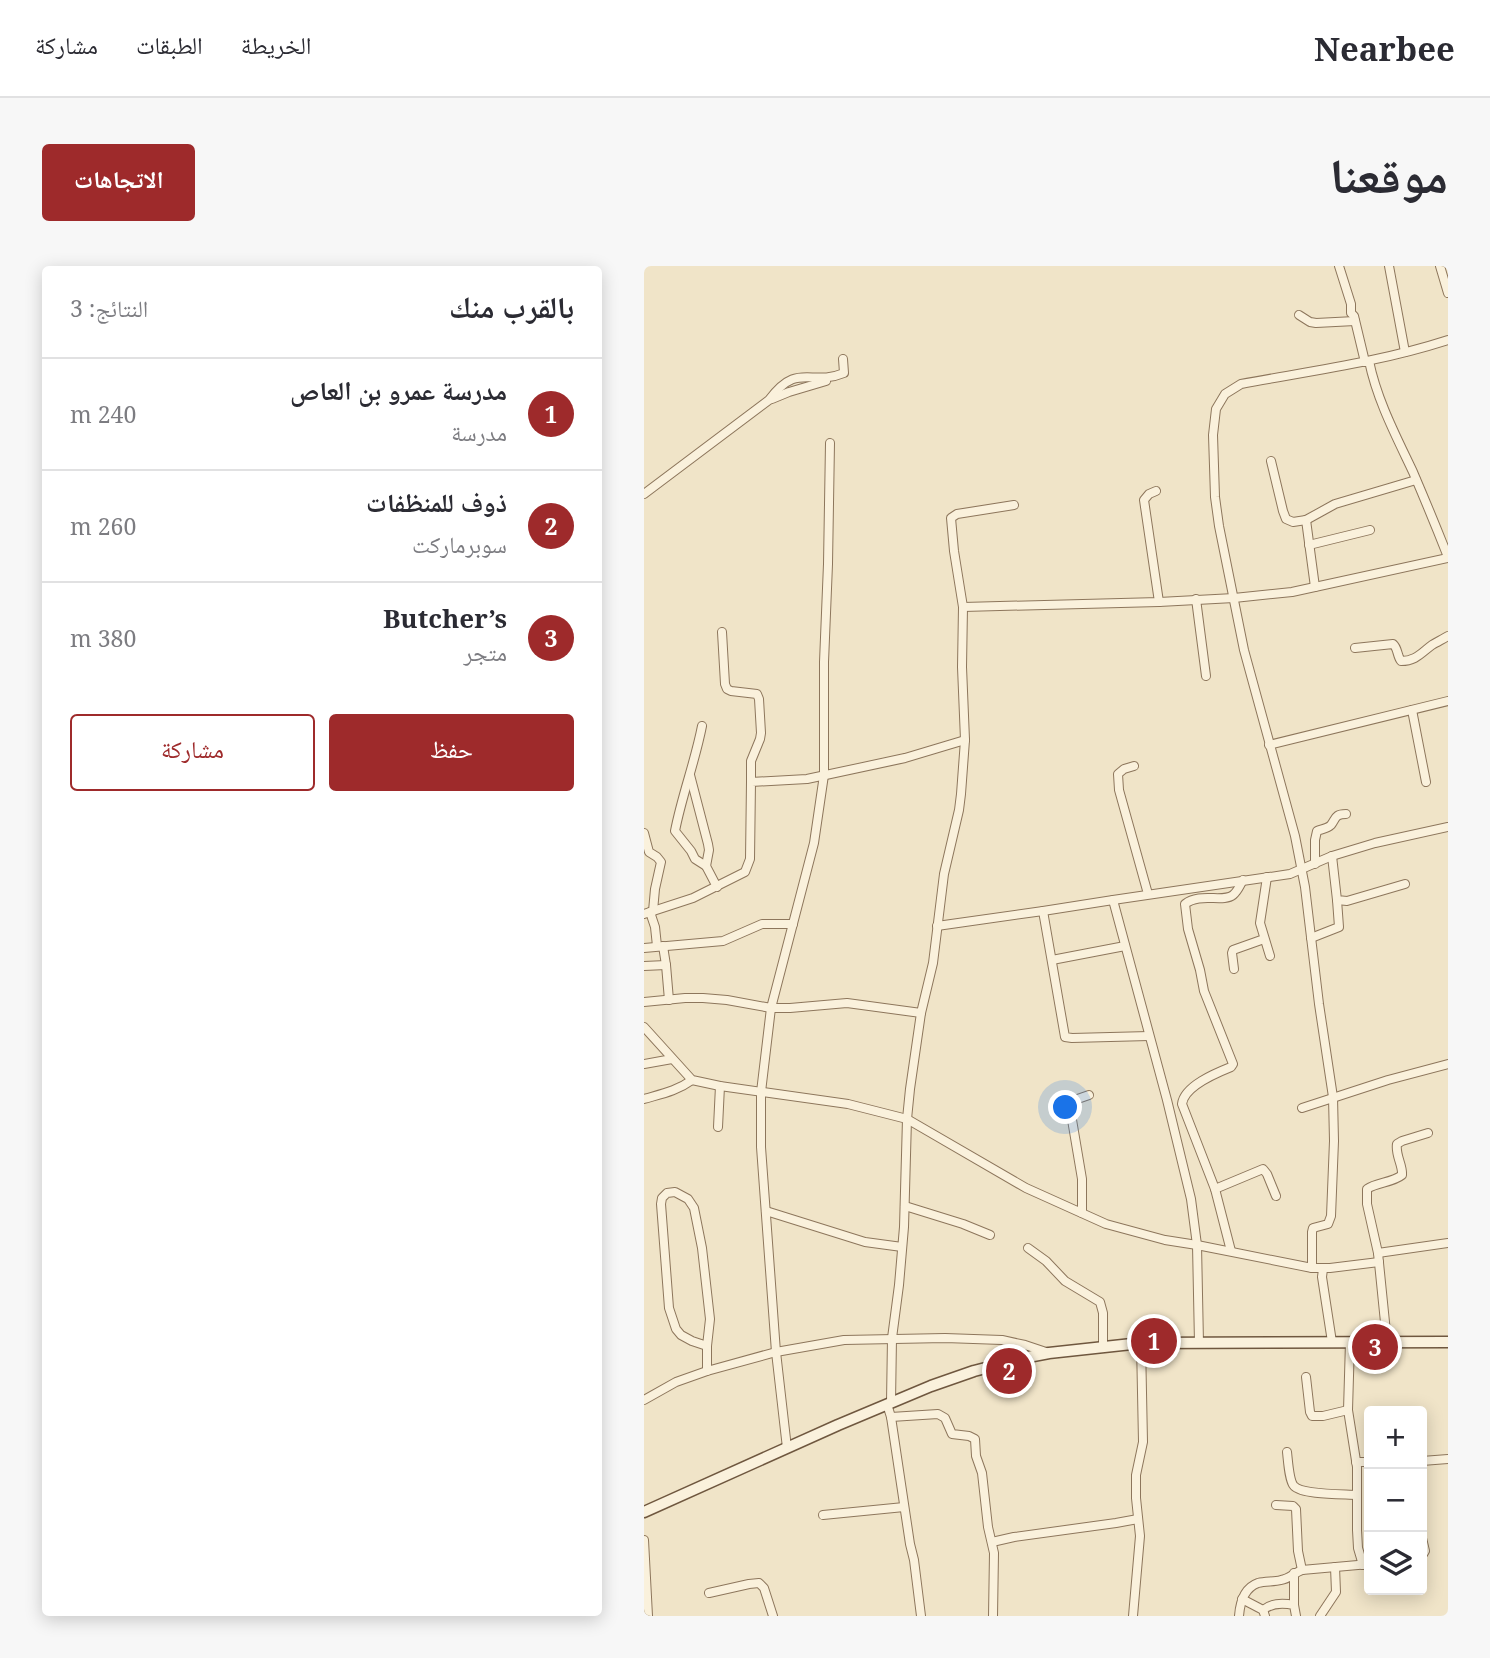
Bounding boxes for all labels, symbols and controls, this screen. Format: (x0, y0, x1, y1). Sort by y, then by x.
text: Nearbee (1314, 26, 1455, 71)
text: مشاركة (35, 28, 98, 61)
text: الطبقات (136, 28, 203, 61)
text: الخريطة (241, 28, 311, 61)
text: موقعنا (1330, 141, 1448, 207)
button: الاتجاهات (42, 144, 195, 221)
text: بالقرب منك (449, 286, 574, 327)
text: النتائج: 3 (70, 292, 148, 324)
text: مدرسة عمرو بن العاص (290, 372, 507, 408)
text: 240 m (70, 398, 136, 430)
text: 1 (545, 398, 558, 430)
text: مدرسة (451, 416, 507, 448)
text: ذوف للمنظفات (366, 484, 507, 520)
text: 260 m (70, 510, 136, 542)
text: 2 (545, 510, 558, 542)
text: سوبرماركت (412, 528, 507, 560)
text: Butcher’s (383, 600, 507, 636)
text: 380 m (70, 622, 136, 654)
text: 3 (545, 622, 558, 654)
text: متجر (464, 636, 507, 668)
button: مشاركة (70, 714, 315, 791)
button: حفظ (329, 714, 574, 791)
your location (1048, 1090, 1082, 1124)
pin: 1 (1131, 1315, 1177, 1367)
pin: 3 (1352, 1321, 1398, 1373)
pin: 2 (986, 1345, 1032, 1397)
map controls (1364, 1406, 1427, 1595)
button: + (1364, 1406, 1427, 1469)
button: − (1364, 1469, 1427, 1532)
button: layers (1364, 1532, 1427, 1595)

